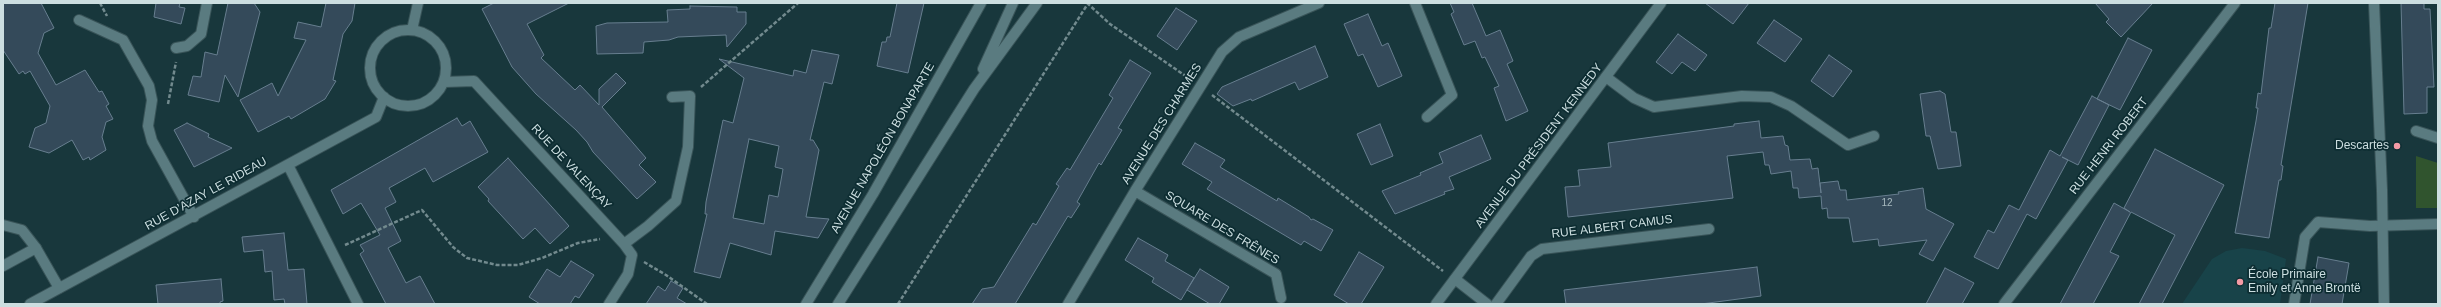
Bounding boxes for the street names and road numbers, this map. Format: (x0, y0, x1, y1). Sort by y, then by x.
street label: AVENUE NAPOLÉON BONAPARTE (828, 60, 938, 236)
street label: AVENUE DES CHARMES (1119, 61, 1205, 187)
street label: AVENUE DU PRÉSIDENT KENNEDY (1472, 61, 1606, 231)
street label: RUE HENRI ROBERT (2067, 95, 2151, 197)
street label: RUE DE VALENÇAY (528, 122, 614, 212)
street label: RUE D’AZAY LE RIDEAU (143, 154, 269, 234)
street label: SQUARE DES FRÊNES (1162, 188, 1282, 268)
street label: RUE ALBERT CAMUS (1551, 212, 1673, 242)

